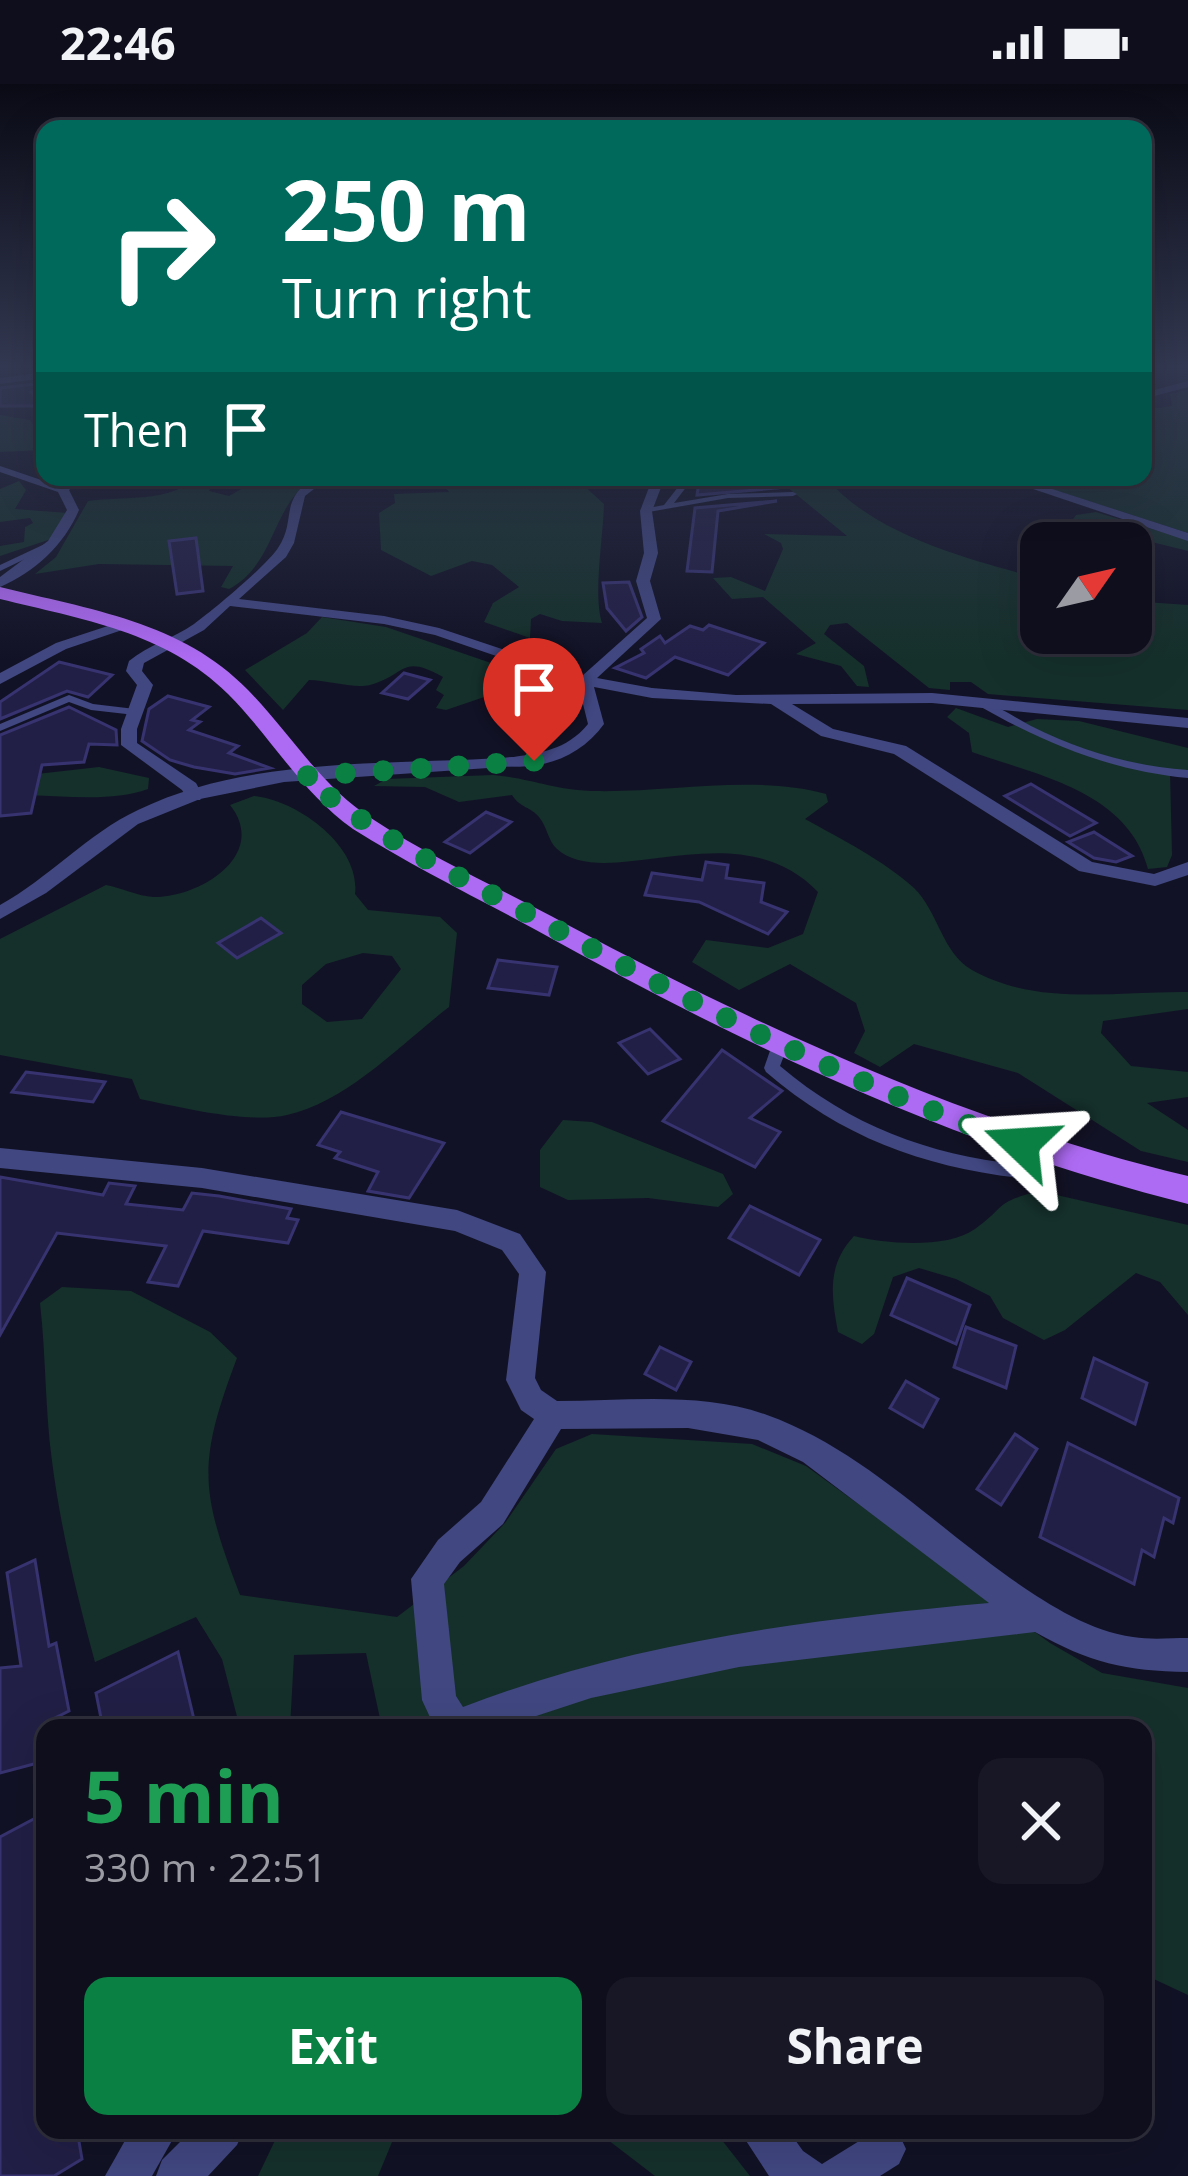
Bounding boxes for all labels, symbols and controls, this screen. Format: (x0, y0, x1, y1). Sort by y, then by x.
text: 22:46 (60, 12, 176, 73)
text: 250 m (282, 151, 530, 266)
icon: right (84, 168, 240, 324)
text: Turn right (282, 260, 531, 334)
icon: arrive (213, 396, 279, 462)
text: Then (84, 399, 189, 460)
north arrow (1020, 522, 1152, 654)
map controls (1020, 522, 1152, 654)
pin (483, 638, 585, 761)
icon: arrive (501, 656, 567, 722)
position arrow (958, 1081, 1084, 1207)
text: 5 min (84, 1746, 284, 1844)
button: close (978, 1758, 1104, 1884)
text: 330 m · 22:51 (84, 1840, 327, 1893)
button: Exit (84, 1977, 582, 2115)
button: Share (606, 1977, 1104, 2115)

